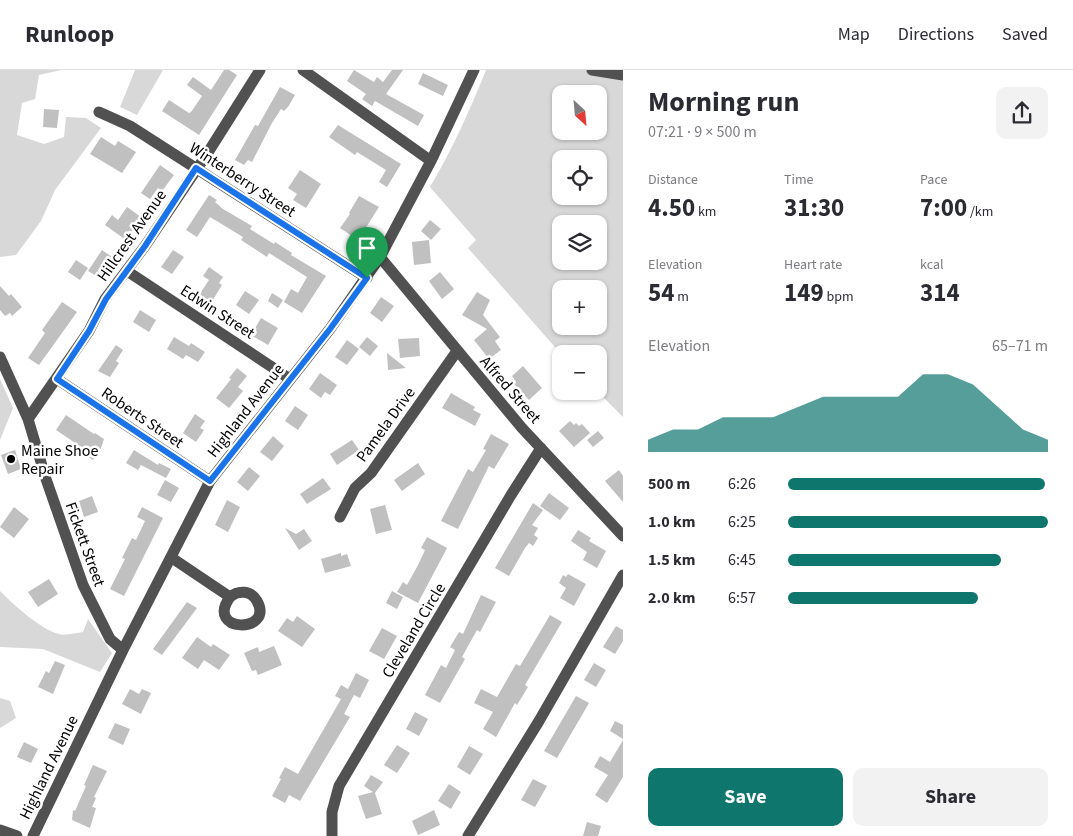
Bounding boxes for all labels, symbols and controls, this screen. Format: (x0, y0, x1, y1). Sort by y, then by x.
text: Runloop (25, 17, 114, 52)
text: Map (838, 22, 870, 47)
text: Directions (898, 22, 974, 47)
text: Saved (1002, 22, 1048, 47)
text: Morning run (648, 82, 799, 122)
north arrow (552, 85, 608, 140)
map controls (552, 85, 607, 400)
button: share (996, 87, 1048, 139)
text: 07:21 · 9 × 500 m (648, 121, 757, 143)
street label: Winterberry Street (185, 137, 301, 223)
button: locate (552, 150, 607, 205)
text: Distance (648, 170, 698, 190)
text: Time (784, 170, 814, 190)
text: Pace (920, 170, 947, 190)
street label: Hillcrest Avenue (92, 185, 172, 286)
text: 4.50 (648, 190, 695, 226)
text: 31:30 (784, 190, 844, 226)
text: 7:00 (920, 190, 967, 226)
text: km (695, 202, 716, 222)
text: /km (967, 202, 993, 222)
button: layers (552, 215, 607, 270)
pin (346, 227, 388, 278)
icon: arrive (353, 234, 381, 262)
text: Elevation (648, 255, 703, 275)
text: Heart rate (784, 255, 842, 275)
text: kcal (920, 255, 944, 275)
text: 54 (648, 275, 674, 311)
text: 149 (784, 275, 824, 311)
text: 314 (920, 275, 960, 311)
street label: Edwin Street (176, 280, 259, 344)
button: + (552, 280, 607, 335)
text: m (674, 287, 689, 307)
text: bpm (824, 287, 854, 307)
text: Elevation (648, 335, 710, 357)
text: 65–71 m (992, 335, 1048, 357)
button: − (552, 345, 607, 400)
street label: Alfred Street (475, 351, 546, 429)
street label: Highland Avenue (202, 359, 289, 462)
street label: Roberts Street (97, 382, 189, 454)
street label: Pamela Drive (351, 383, 421, 467)
place label: Maine Shoe Repair (21, 440, 98, 480)
marker: Maine Shoe Repair (5, 453, 17, 465)
text: 500 m (648, 473, 690, 495)
text: 6:26 (728, 473, 756, 495)
street label: Fickett Street (60, 499, 111, 590)
text: 1.0 km (648, 511, 695, 533)
text: 6:25 (728, 511, 756, 533)
text: 1.5 km (648, 549, 695, 571)
text: 6:45 (728, 549, 756, 571)
street label: Cleveland Circle (377, 579, 451, 682)
text: 2.0 km (648, 587, 695, 609)
text: 6:57 (728, 587, 756, 609)
street label: Highland Avenue (14, 712, 84, 823)
button: Save (648, 768, 843, 826)
button: Share (853, 768, 1048, 826)

